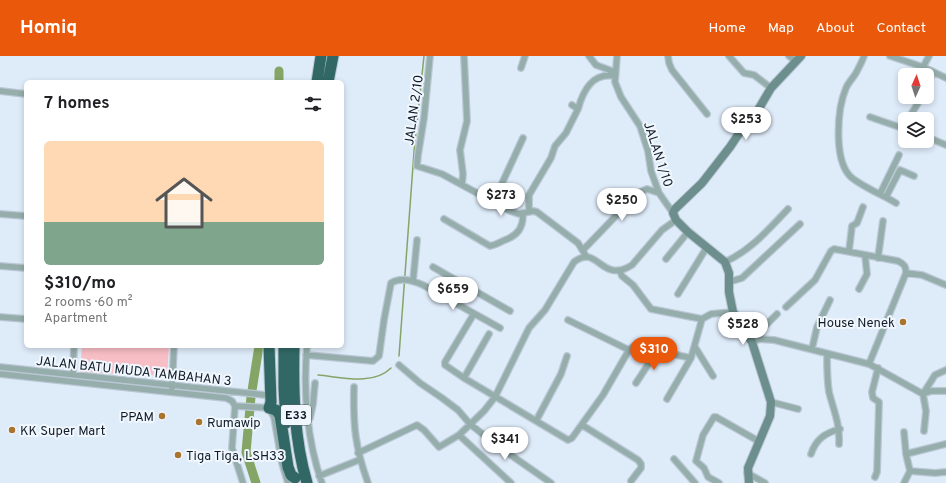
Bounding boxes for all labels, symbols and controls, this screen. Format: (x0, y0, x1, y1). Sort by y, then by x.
text: Homiq (20, 16, 77, 40)
text: Home (709, 20, 746, 37)
text: Map (768, 20, 794, 37)
text: About (816, 20, 855, 37)
text: Contact (877, 20, 926, 37)
north arrow (898, 68, 934, 104)
map controls (898, 68, 934, 148)
street label: JALAN 2/10 (402, 74, 428, 147)
text: 7 homes (44, 93, 110, 115)
icon: filters (302, 93, 324, 115)
pin: $253 (722, 107, 770, 141)
text: $253 (730, 112, 762, 128)
button: layers (898, 112, 934, 148)
street label: JALAN 1/10 (639, 120, 675, 189)
icon: home (148, 167, 220, 239)
pin: $273 (477, 183, 525, 217)
text: $273 (486, 188, 516, 204)
pin: $250 (598, 188, 646, 222)
text: $250 (606, 193, 638, 209)
text: $310/mo (44, 273, 116, 295)
pin: $659 (429, 277, 477, 311)
text: $659 (437, 282, 469, 298)
text: 2 rooms · 60 m² (44, 295, 133, 311)
text: Apartment (44, 311, 107, 327)
pin: $528 (719, 312, 767, 346)
place label: House Nenek (818, 316, 895, 332)
text: $528 (727, 317, 759, 333)
marker: House Nenek (898, 317, 908, 327)
pin: $310 (630, 337, 678, 371)
text: $310 (639, 342, 669, 358)
street label: JALAN BATU MUDA TAMBAHAN 3 (35, 354, 232, 390)
road number: E33 (281, 405, 311, 425)
place label: PPAM (120, 410, 154, 426)
marker: PPAM (157, 411, 167, 421)
place label: Rumawip (207, 416, 261, 432)
marker: Rumawip (194, 417, 204, 427)
place label: KK Super Mart (20, 424, 106, 440)
marker: KK Super Mart (7, 425, 17, 435)
pin: $341 (481, 427, 529, 461)
text: $341 (490, 432, 520, 448)
place label: Tiga Tiga, LSH33 (186, 449, 285, 465)
marker: Tiga Tiga, LSH33 (173, 450, 183, 460)

